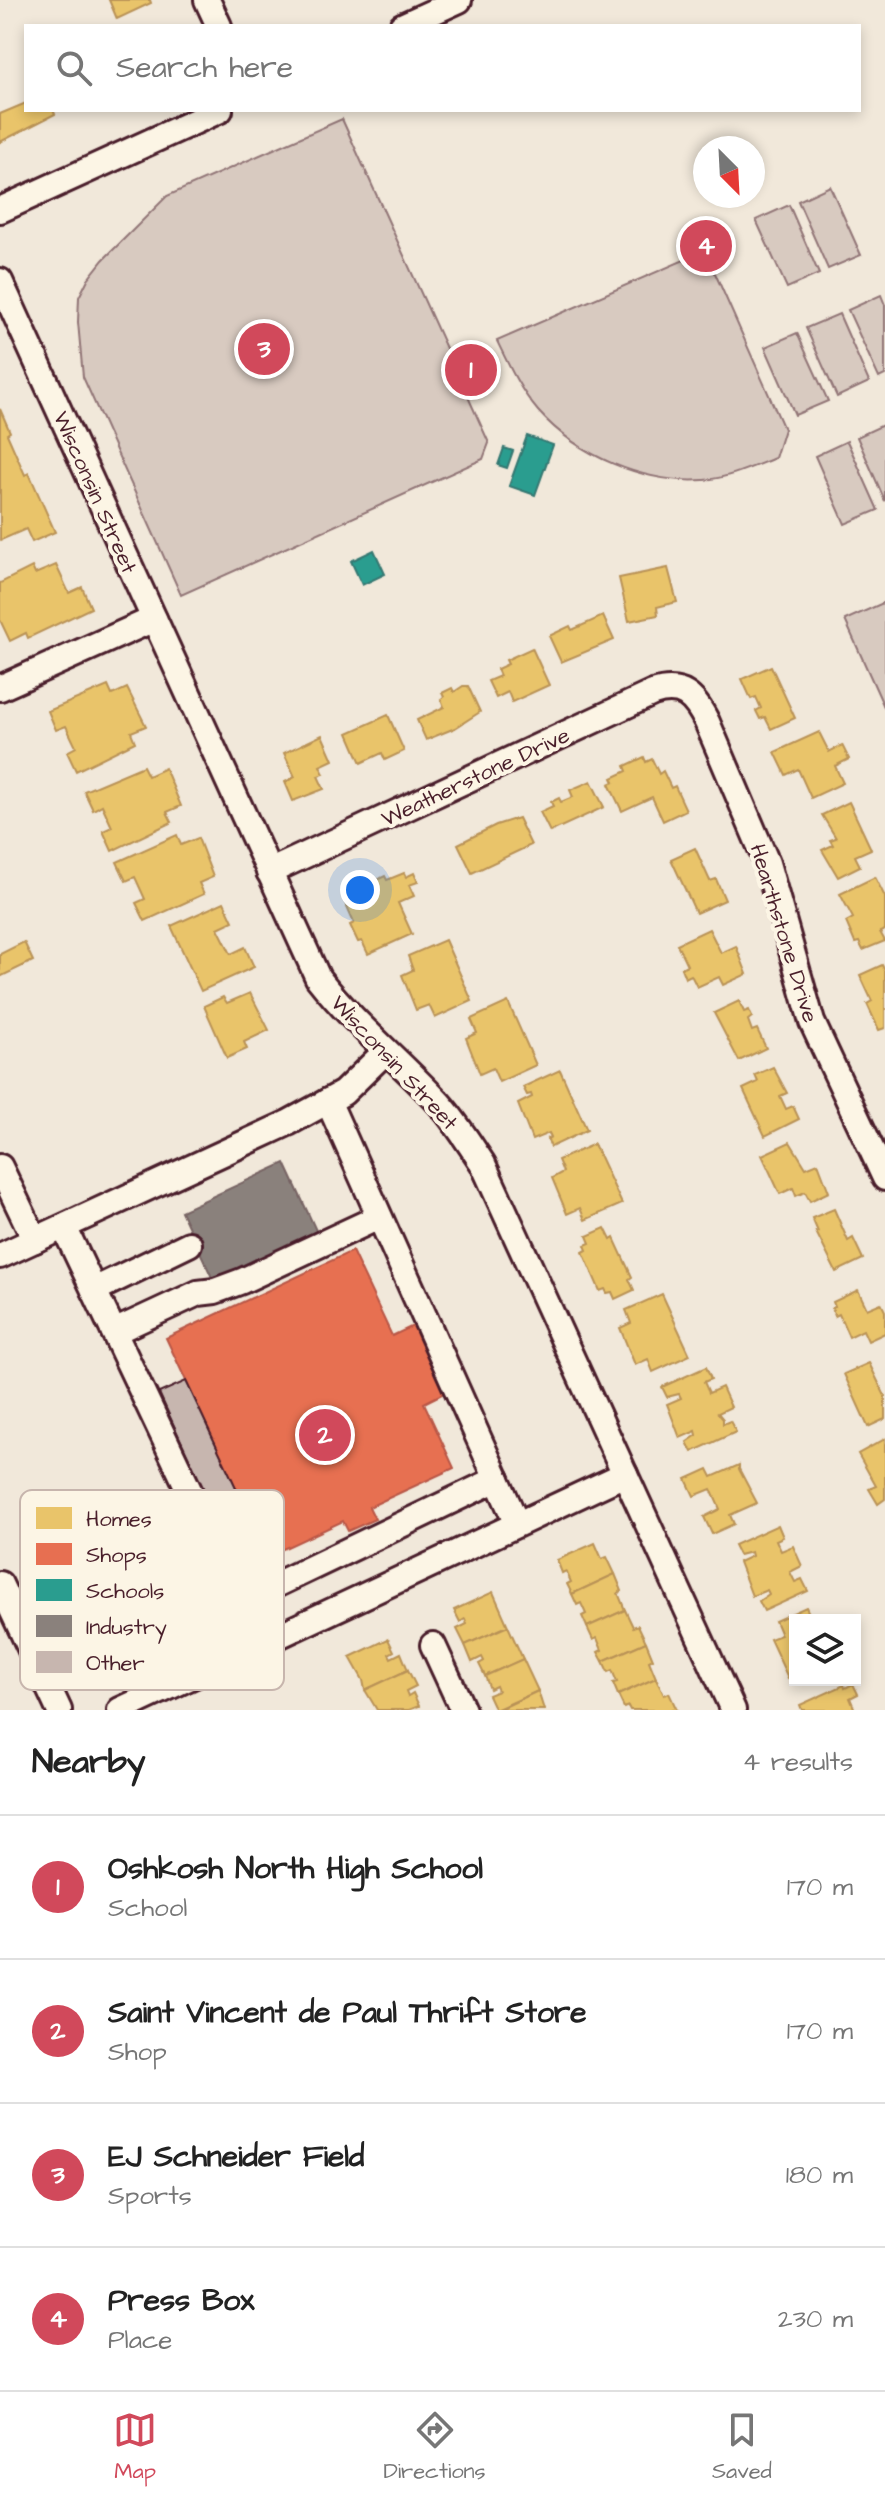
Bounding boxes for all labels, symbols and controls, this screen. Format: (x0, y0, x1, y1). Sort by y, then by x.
search box (24, 24, 861, 112)
icon: search (52, 46, 96, 90)
text: Search here (116, 47, 293, 89)
north arrow (693, 136, 765, 208)
pin: 4 (680, 216, 732, 276)
pin: 3 (238, 319, 290, 379)
pin: 1 (445, 340, 497, 400)
street label: Wisconsin Street (45, 407, 144, 579)
street label: Weatherstone Drive (376, 720, 575, 835)
street label: Hearthstone Drive (742, 840, 826, 1027)
your location (340, 870, 380, 910)
street label: Wisconsin Street (323, 989, 465, 1137)
pin: 2 (299, 1405, 351, 1465)
legend (20, 1490, 284, 1690)
text: Homes (86, 1504, 152, 1535)
text: Shops (86, 1540, 147, 1571)
text: Schools (86, 1576, 164, 1607)
text: Industry (86, 1612, 167, 1644)
map controls (789, 1614, 861, 1686)
button: layers (789, 1614, 861, 1686)
text: Other (86, 1648, 145, 1679)
text: Nearby (32, 1738, 146, 1786)
text: 4 results (743, 1744, 853, 1780)
text: Oshkosh North High School (108, 1848, 483, 1890)
text: 1 (56, 1869, 60, 1905)
text: 170 m (787, 1869, 853, 1905)
text: School (108, 1890, 187, 1926)
text: Saint Vincent de Paul Thrift Store (108, 1992, 587, 2034)
text: 2 (51, 2013, 65, 2049)
text: 170 m (787, 2013, 853, 2049)
text: Shop (108, 2034, 167, 2070)
text: EJ Schneider Field (108, 2136, 364, 2178)
text: 3 (51, 2157, 65, 2193)
text: 180 m (786, 2157, 853, 2193)
text: Sports (108, 2178, 192, 2214)
text: Press Box (108, 2280, 254, 2322)
text: 4 (49, 2301, 67, 2337)
text: 230 m (778, 2301, 853, 2337)
text: Place (108, 2322, 172, 2358)
tab: Map (113, 2408, 157, 2487)
tab: Directions (383, 2408, 486, 2487)
tab: Saved (712, 2408, 772, 2487)

